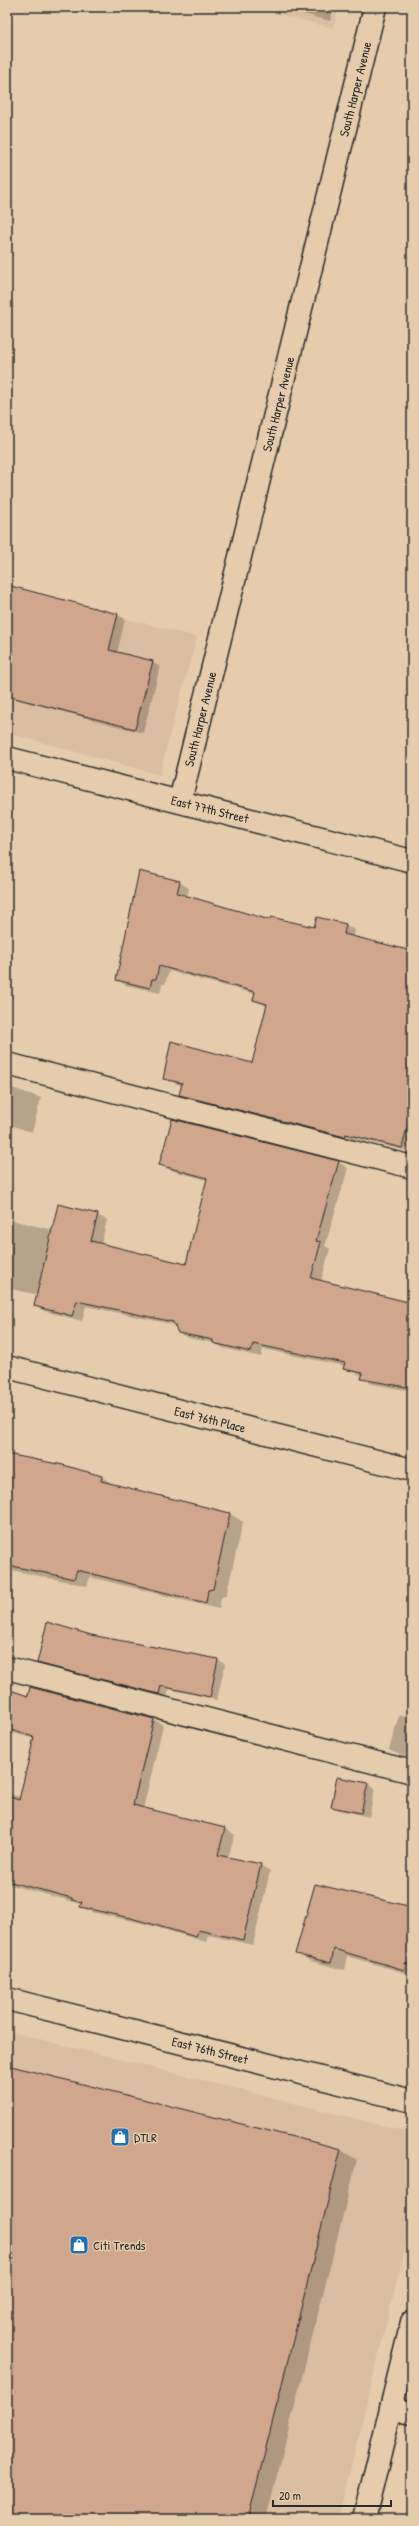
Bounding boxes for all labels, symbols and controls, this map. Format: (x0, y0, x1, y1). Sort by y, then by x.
street label: South Harper Avenue (335, 40, 375, 138)
street label: South Harper Avenue (258, 355, 298, 453)
street label: South Harper Avenue (180, 670, 220, 768)
street label: East 77th Street (169, 791, 251, 827)
street label: East 76th Place (172, 1401, 248, 1437)
street label: East 76th Street (170, 2032, 251, 2068)
shop icon: DTLR (109, 2126, 131, 2148)
place label: DTLR (134, 2128, 157, 2146)
shop icon: Citi Trends (68, 2234, 90, 2256)
place label: Citi Trends (93, 2236, 146, 2254)
scale bar (273, 2482, 391, 2508)
text: 20 m (279, 2487, 301, 2504)

